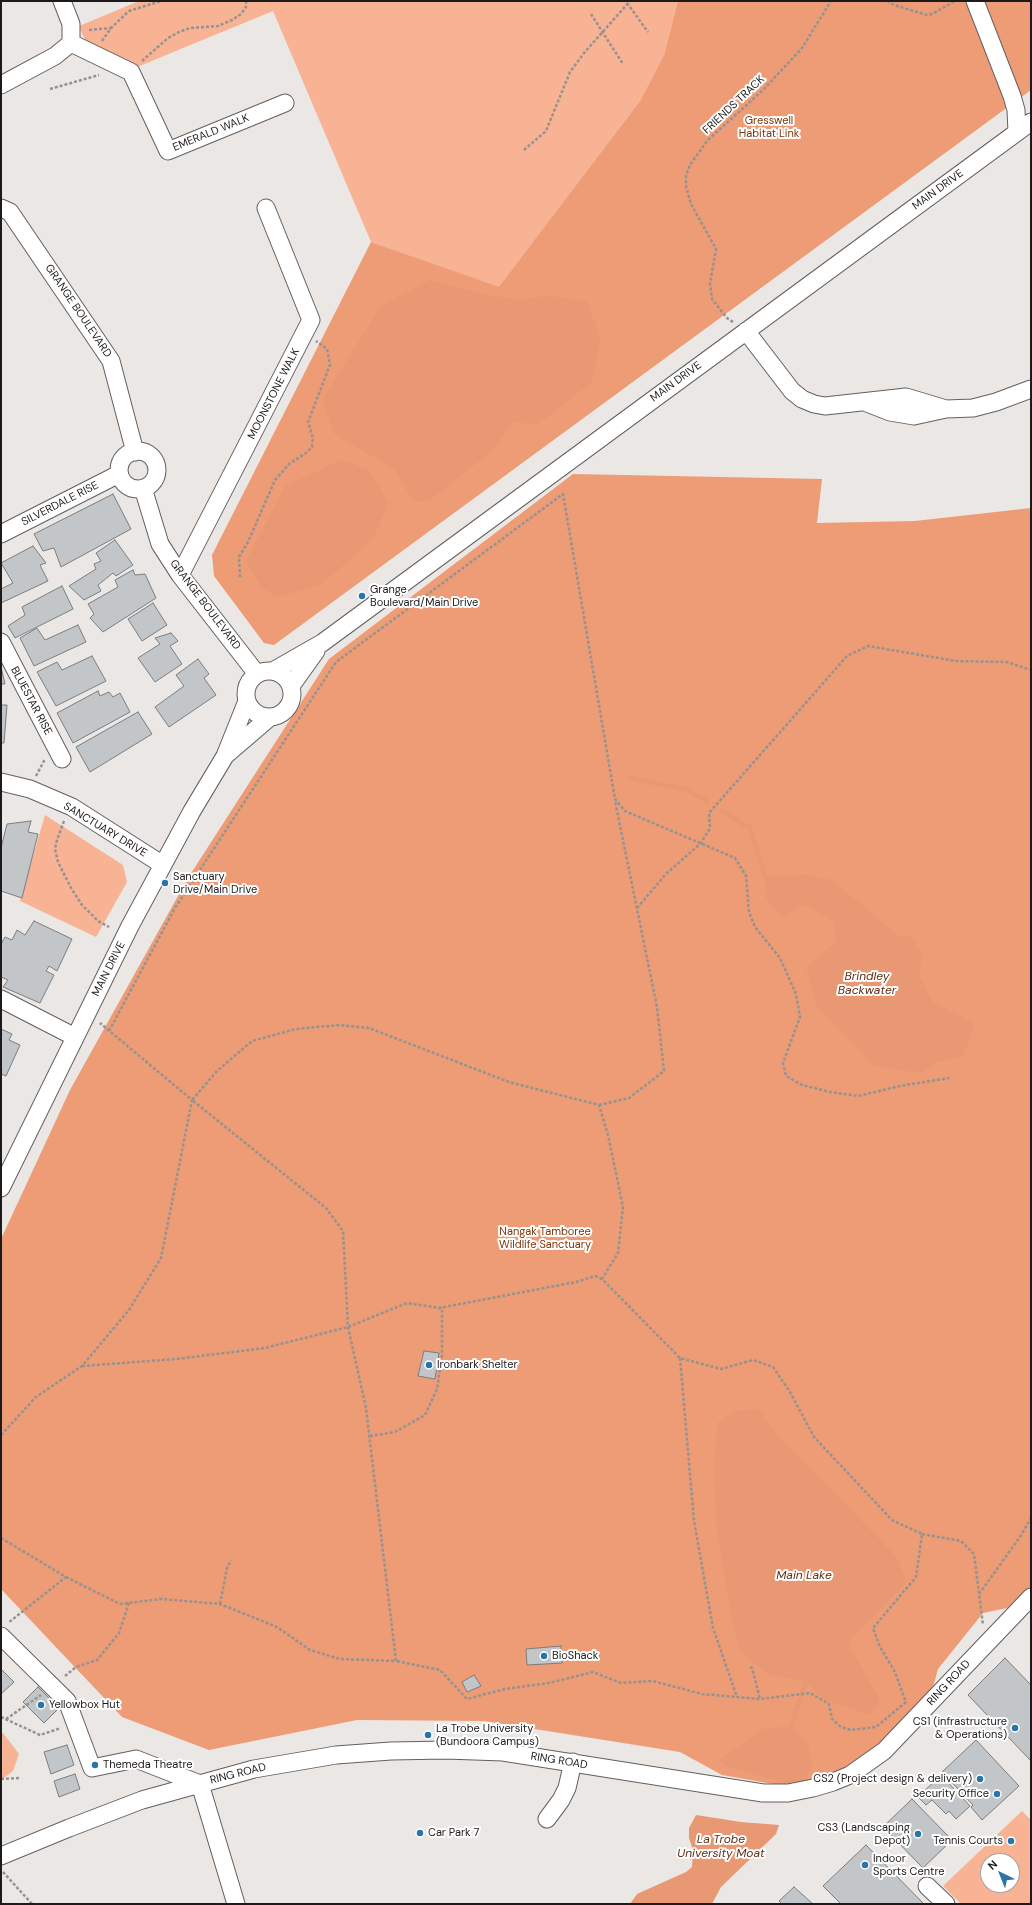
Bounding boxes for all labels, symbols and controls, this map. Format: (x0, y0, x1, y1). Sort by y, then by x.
street label: FRIENDS TRACK (700, 73, 768, 137)
street label: EMERALD WALK (171, 112, 251, 154)
park label: Gresswell Habitat Link (739, 114, 799, 140)
street label: MAIN DRIVE (910, 167, 966, 213)
street label: GRANGE BOULEVARD (42, 262, 114, 360)
street label: MOONSTONE WALK (245, 346, 303, 442)
street label: MAIN DRIVE (648, 359, 704, 405)
street label: SILVERDALE RISE (19, 479, 101, 529)
street label: GRANGE BOULEVARD (167, 557, 243, 653)
place label: Grange Boulevard/Main Drive (370, 583, 478, 609)
marker: Grange Boulevard/Main Drive (357, 591, 367, 601)
street label: BLUESTAR RISE (7, 665, 55, 737)
street label: SANCTUARY DRIVE (61, 800, 149, 860)
place label: Sanctuary Drive/Main Drive (173, 870, 257, 896)
marker: Sanctuary Drive/Main Drive (160, 878, 170, 888)
street label: MAIN DRIVE (90, 939, 128, 999)
water label: Brindley Backwater (838, 970, 896, 998)
park label: Nangak Tamboree Wildlife Sanctuary (499, 1225, 591, 1251)
place label: Ironbark Shelter (437, 1358, 518, 1372)
marker: Ironbark Shelter (424, 1360, 434, 1370)
water label: Main Lake (776, 1569, 832, 1583)
place label: BioShack (552, 1649, 598, 1663)
marker: BioShack (539, 1651, 549, 1661)
street label: RING ROAD (925, 1658, 973, 1708)
place label: Yellowbox Hut (49, 1698, 120, 1712)
marker: Yellowbox Hut (36, 1700, 46, 1710)
place label: CS1 (infrastructure & Operations) (913, 1715, 1007, 1741)
place label: La Trobe University (Bundoora Campus) (436, 1722, 539, 1748)
marker: CS1 (infrastructure & Operations) (1010, 1723, 1020, 1733)
marker: La Trobe University (Bundoora Campus) (423, 1730, 433, 1740)
street label: RING ROAD (530, 1750, 588, 1772)
place label: Themeda Theatre (103, 1758, 193, 1772)
marker: Themeda Theatre (90, 1760, 100, 1770)
street label: RING ROAD (209, 1761, 267, 1787)
place label: CS2 (Project design & delivery) (813, 1772, 972, 1786)
marker: CS2 (Project design & delivery) (975, 1774, 985, 1784)
place label: Security Office (913, 1787, 989, 1801)
marker: Security Office (992, 1789, 1002, 1799)
place label: CS3 (Landscaping Depot) (817, 1821, 910, 1847)
place label: Car Park 7 (428, 1826, 479, 1840)
marker: Car Park 7 (415, 1828, 425, 1838)
marker: CS3 (Landscaping Depot) (913, 1829, 923, 1839)
water label: La Trobe University Moat (677, 1833, 765, 1861)
place label: Tennis Courts (933, 1834, 1003, 1848)
marker: Tennis Courts (1006, 1836, 1016, 1846)
place label: Indoor Sports Centre (873, 1852, 944, 1878)
north arrow (980, 1853, 1020, 1893)
text: N (985, 1857, 1000, 1873)
marker: Indoor Sports Centre (860, 1860, 870, 1870)

